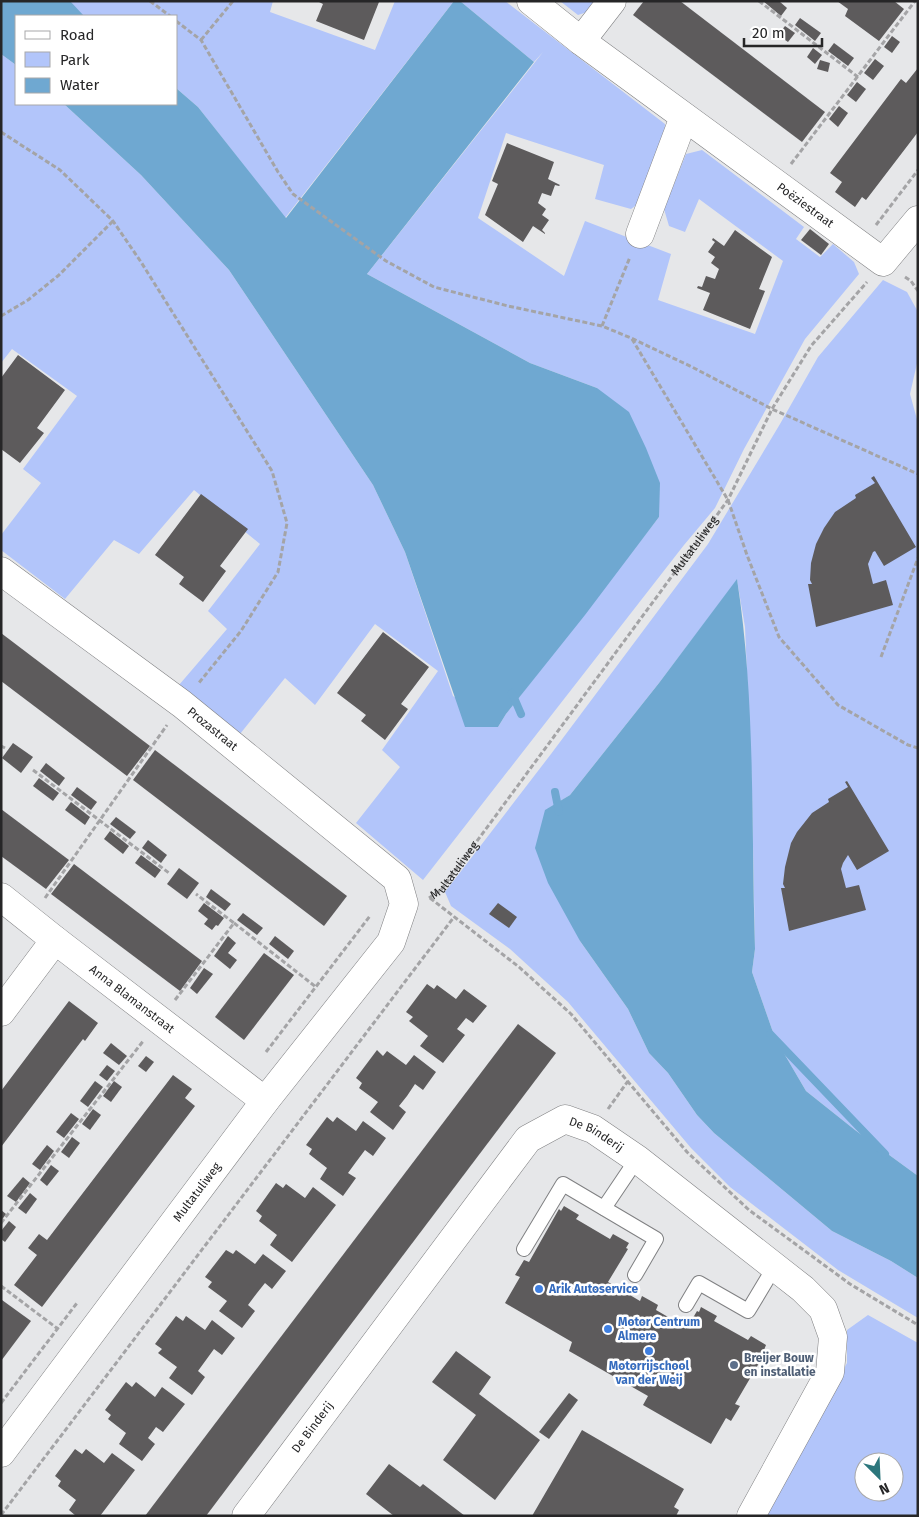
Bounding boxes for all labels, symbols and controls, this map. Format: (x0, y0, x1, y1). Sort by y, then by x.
legend (15, 15, 178, 105)
scale bar (744, 15, 822, 47)
text: 20 m (752, 24, 785, 42)
text: Road (60, 26, 95, 44)
text: Park (60, 51, 90, 69)
text: Water (60, 76, 99, 94)
street label: Poëziestraat (774, 180, 837, 231)
street label: Multatuliweg (668, 513, 721, 578)
street label: Prozastraat (184, 704, 241, 754)
street label: Multatuliweg (427, 838, 482, 902)
street label: Anna Blamanstraat (87, 962, 178, 1036)
street label: De Binderij (567, 1114, 626, 1155)
street label: Multatuliweg (170, 1159, 224, 1224)
place label: Arik Autoservice (548, 1282, 638, 1296)
marker: Arik Autoservice (533, 1283, 545, 1295)
place label: Motor Centrum Almere (617, 1315, 700, 1343)
marker: Motor Centrum Almere (602, 1323, 614, 1335)
marker: Motorrijschool van der Weij (643, 1345, 655, 1357)
place label: Breijer Bouw en installatie (744, 1351, 816, 1379)
place label: Motorrijschool van der Weij (609, 1359, 690, 1387)
marker: Breijer Bouw en installatie (728, 1359, 740, 1371)
street label: De Binderij (289, 1399, 336, 1455)
north arrow (854, 1452, 904, 1502)
text: N (876, 1479, 892, 1498)

